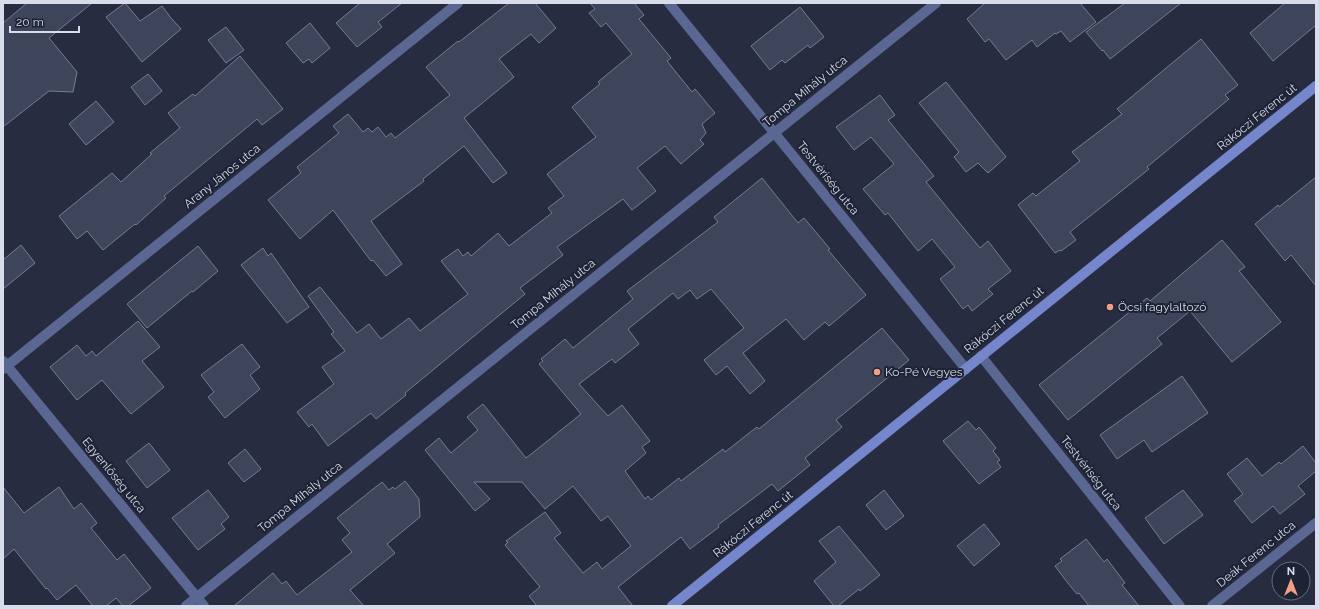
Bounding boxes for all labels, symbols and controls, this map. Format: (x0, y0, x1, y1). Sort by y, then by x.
scale bar (10, 8, 79, 34)
text: 20 m (16, 15, 44, 29)
street label: Tompa Mihály utca (760, 53, 850, 129)
street label: Rákóczi Ferenc út (1214, 81, 1300, 153)
street label: Testvériség utca (794, 138, 862, 218)
street label: Arany János utca (181, 141, 263, 211)
street label: Tompa Mihály utca (508, 256, 598, 332)
street label: Rákóczi Ferenc út (961, 284, 1047, 356)
place label: Öcsi fagylaltozó (1118, 300, 1206, 314)
marker: Öcsi fagylaltozó (1105, 302, 1115, 312)
place label: Ko-Pé Vegyes (885, 365, 963, 379)
marker: Ko-Pé Vegyes (872, 367, 882, 377)
street label: Testvériség utca (1058, 433, 1124, 513)
street label: Egyenlőség utca (79, 435, 149, 515)
street label: Tompa Mihály utca (255, 459, 345, 535)
street label: Rákóczi Ferenc út (710, 488, 796, 560)
street label: Deák Ferenc utca (1214, 518, 1298, 590)
north arrow (1271, 561, 1311, 601)
text: N (1287, 565, 1295, 578)

